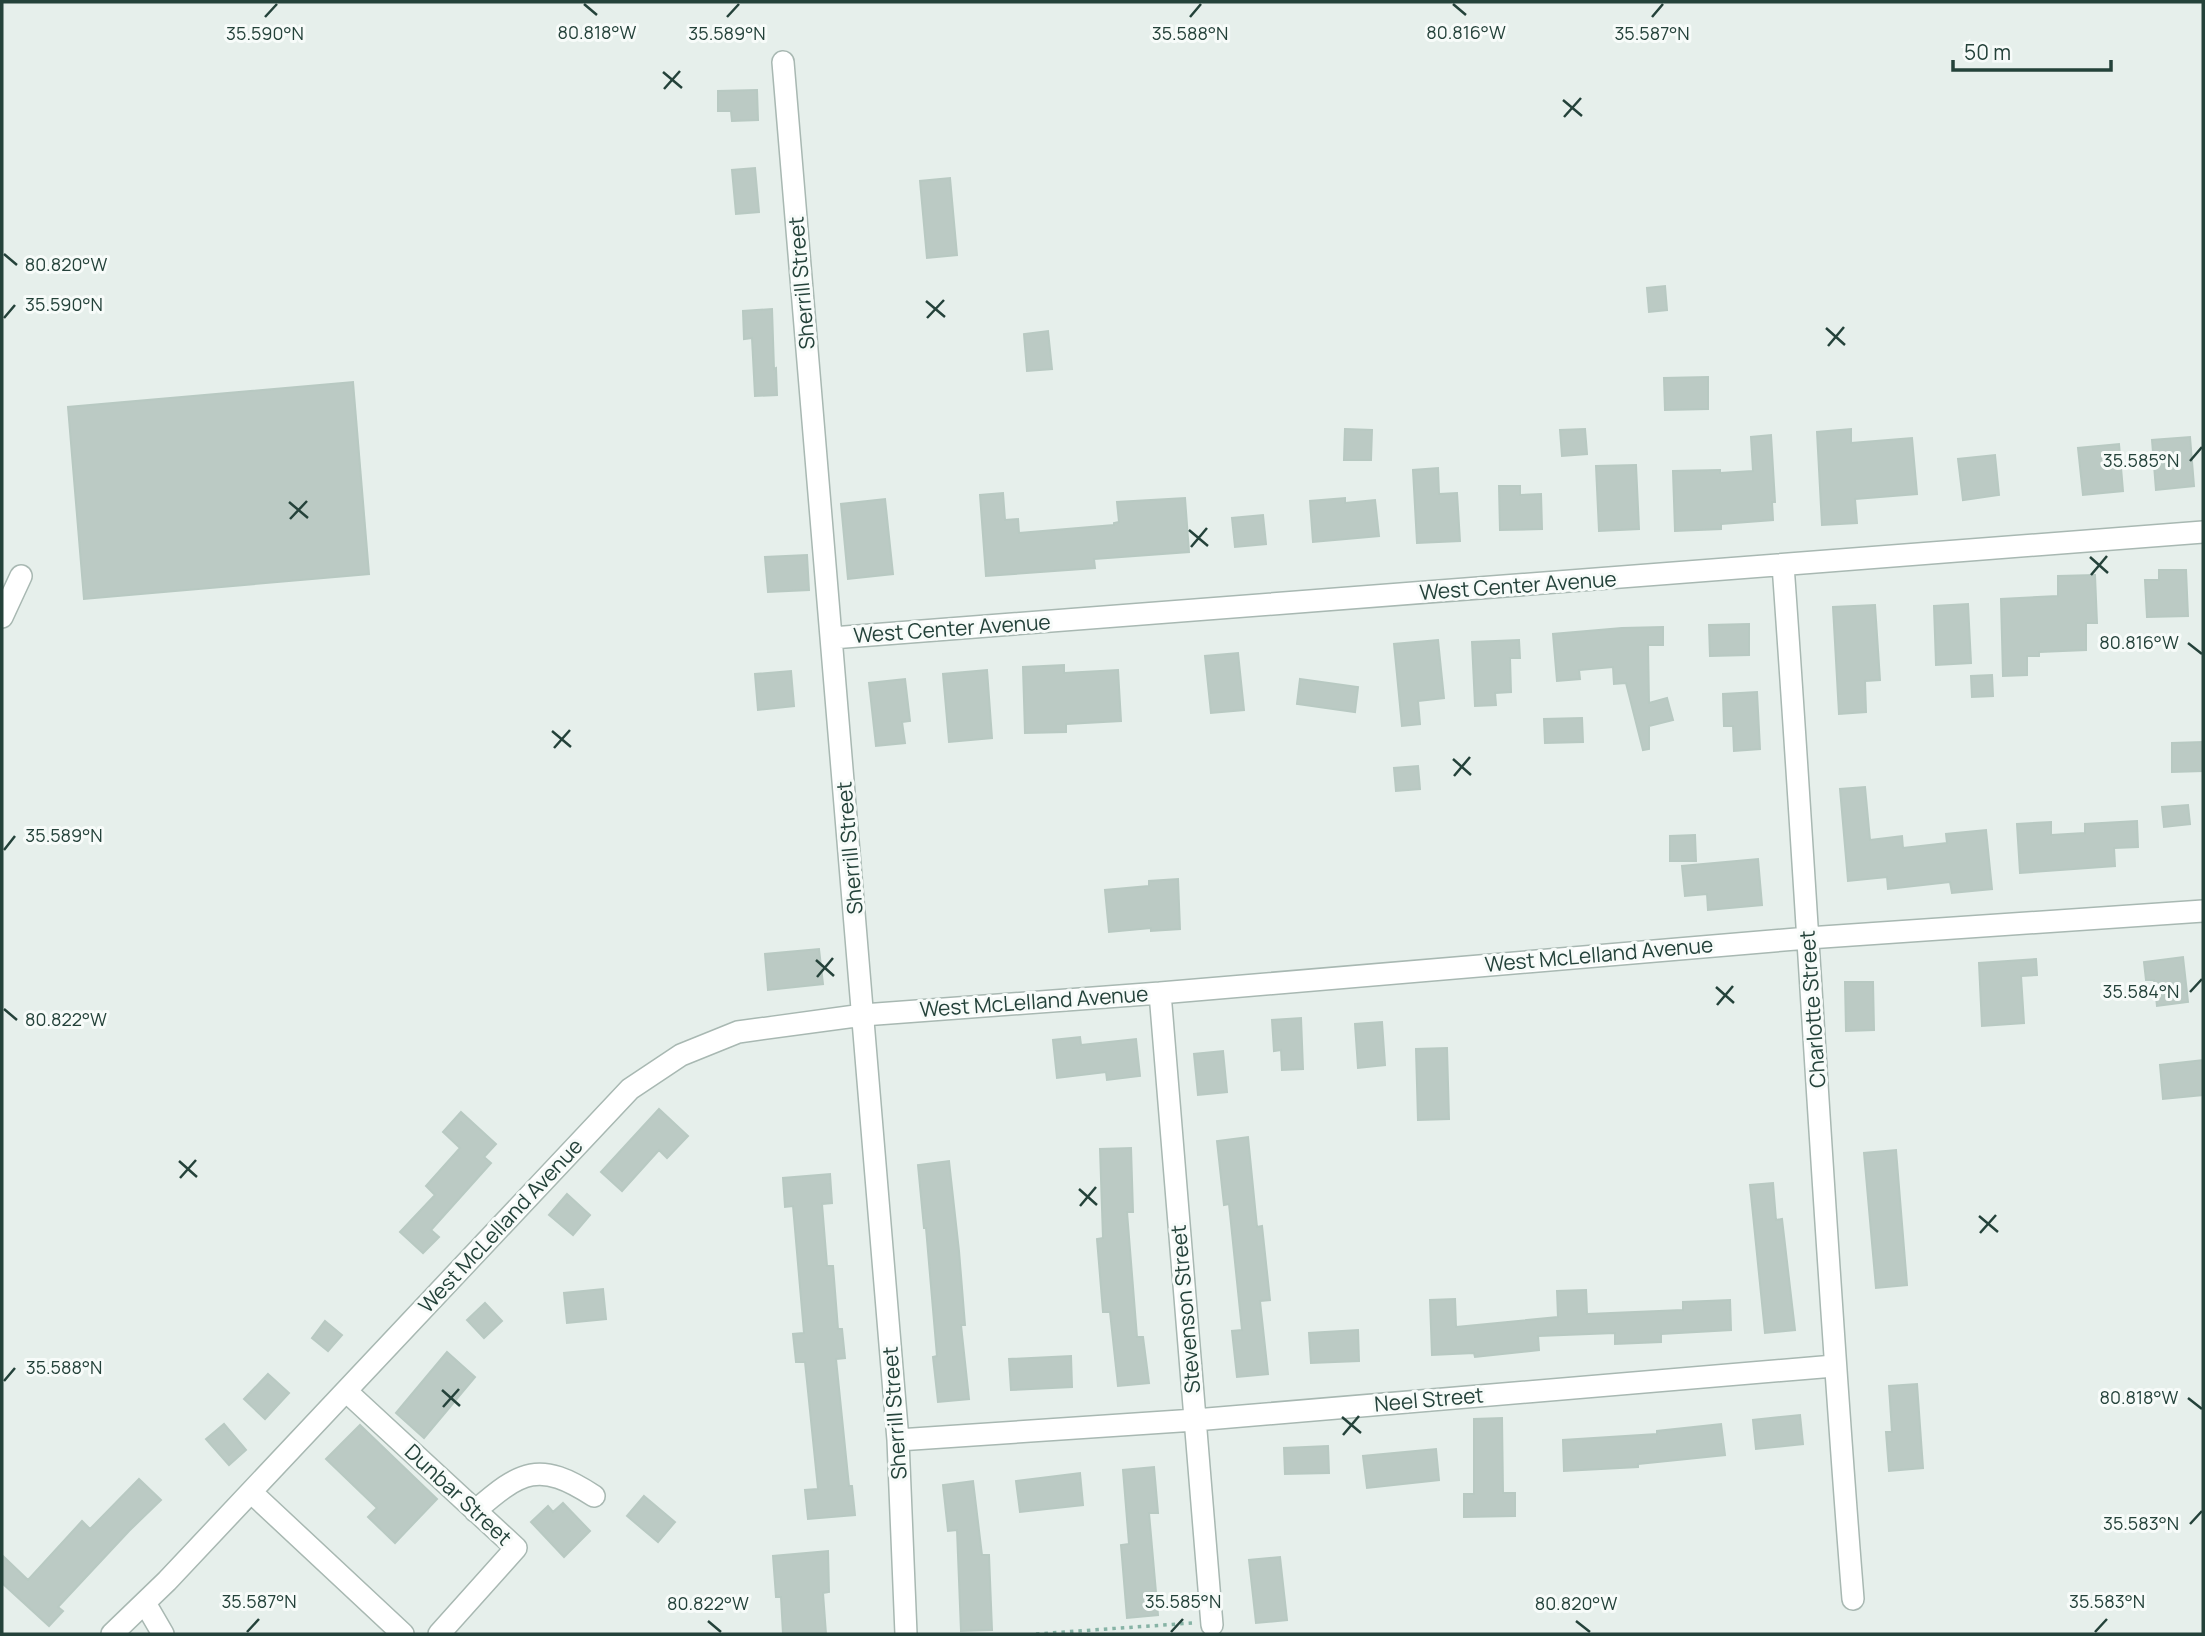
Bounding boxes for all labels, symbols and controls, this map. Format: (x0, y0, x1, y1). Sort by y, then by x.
text: 80.818°W (558, 20, 637, 44)
text: 80.816°W (1426, 20, 1506, 44)
text: 35.590°N (226, 21, 304, 45)
text: 35.589°N (688, 21, 766, 45)
text: 35.588°N (1152, 21, 1228, 45)
text: 35.587°N (1614, 21, 1690, 45)
scale bar (1953, 28, 2110, 72)
text: 50 m (1964, 38, 2011, 66)
street label: Sherrill Street (781, 215, 821, 351)
text: 80.820°W (25, 252, 107, 276)
text: 35.590°N (25, 292, 103, 316)
text: 35.585°N (2103, 448, 2179, 472)
street label: West Center Avenue (1418, 564, 1618, 606)
street label: West Center Avenue (852, 607, 1052, 649)
text: 80.816°W (2099, 630, 2179, 654)
street label: Sherrill Street (829, 780, 869, 916)
text: 35.589°N (25, 823, 103, 847)
street label: Charlotte Street (1793, 929, 1831, 1089)
street label: West McLelland Avenue (1484, 930, 1714, 978)
street label: West McLelland Avenue (919, 979, 1149, 1023)
text: 35.584°N (2103, 979, 2179, 1003)
text: 80.822°W (25, 1007, 107, 1031)
street label: West McLelland Avenue (412, 1132, 589, 1319)
street label: Stevenson Street (1164, 1224, 1206, 1395)
street label: Sherrill Street (875, 1346, 913, 1481)
text: 35.588°N (26, 1355, 102, 1379)
street label: Neel Street (1373, 1380, 1485, 1418)
text: 80.818°W (2100, 1385, 2179, 1409)
street label: Dunbar Street (399, 1437, 518, 1551)
text: 35.583°N (2103, 1511, 2179, 1535)
text: 35.587°N (221, 1589, 297, 1613)
text: 35.585°N (1145, 1589, 1221, 1613)
text: 35.583°N (2069, 1589, 2145, 1613)
text: 80.822°W (667, 1591, 749, 1615)
text: 80.820°W (1535, 1591, 1617, 1615)

